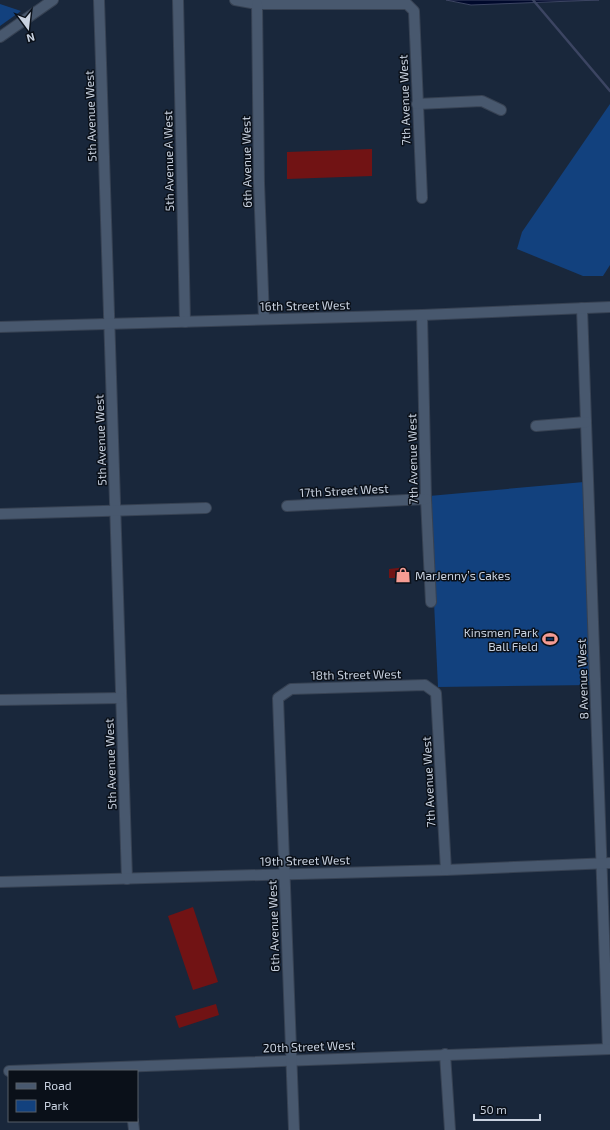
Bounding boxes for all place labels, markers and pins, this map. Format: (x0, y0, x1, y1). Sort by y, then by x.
shop icon: MarJenny’s Cakes (394, 566, 412, 584)
place label: MarJenny’s Cakes (415, 568, 510, 582)
place label: Kinsmen Park Ball Field (464, 625, 538, 653)
sports icon: Kinsmen Park Ball Field (541, 630, 559, 648)

